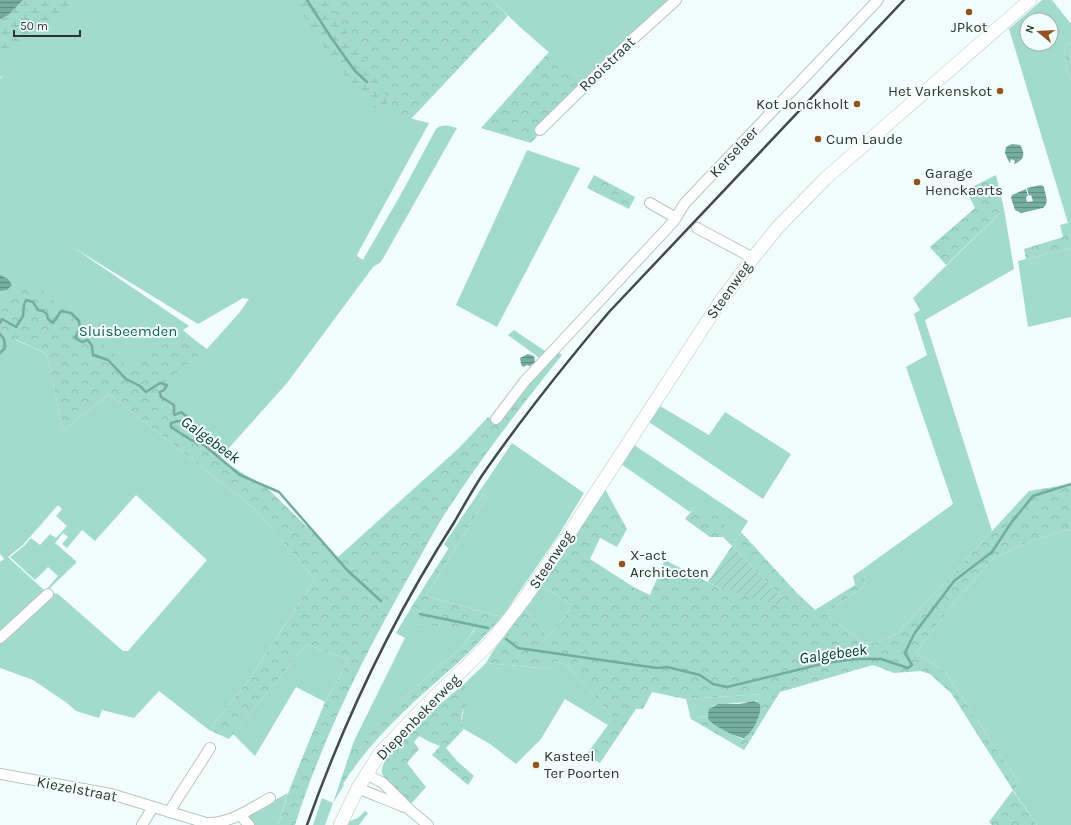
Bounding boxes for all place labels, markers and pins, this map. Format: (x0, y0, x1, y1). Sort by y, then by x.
marker: JPkot (964, 7, 974, 17)
place label: JPkot (951, 18, 988, 36)
place label: Het Varkenskot (888, 82, 992, 100)
marker: Het Varkenskot (995, 86, 1005, 96)
place label: Kot Jonckholt (756, 95, 849, 113)
marker: Kot Jonckholt (852, 99, 862, 109)
place label: Cum Laude (826, 130, 903, 148)
marker: Cum Laude (813, 134, 823, 144)
place label: Garage Henckaerts (925, 164, 1003, 199)
marker: Garage Henckaerts (912, 177, 922, 187)
place label: X-act Architecten (630, 546, 709, 581)
marker: X-act Architecten (617, 559, 627, 569)
place label: Kasteel Ter Poorten (544, 747, 620, 782)
marker: Kasteel Ter Poorten (531, 760, 541, 770)

